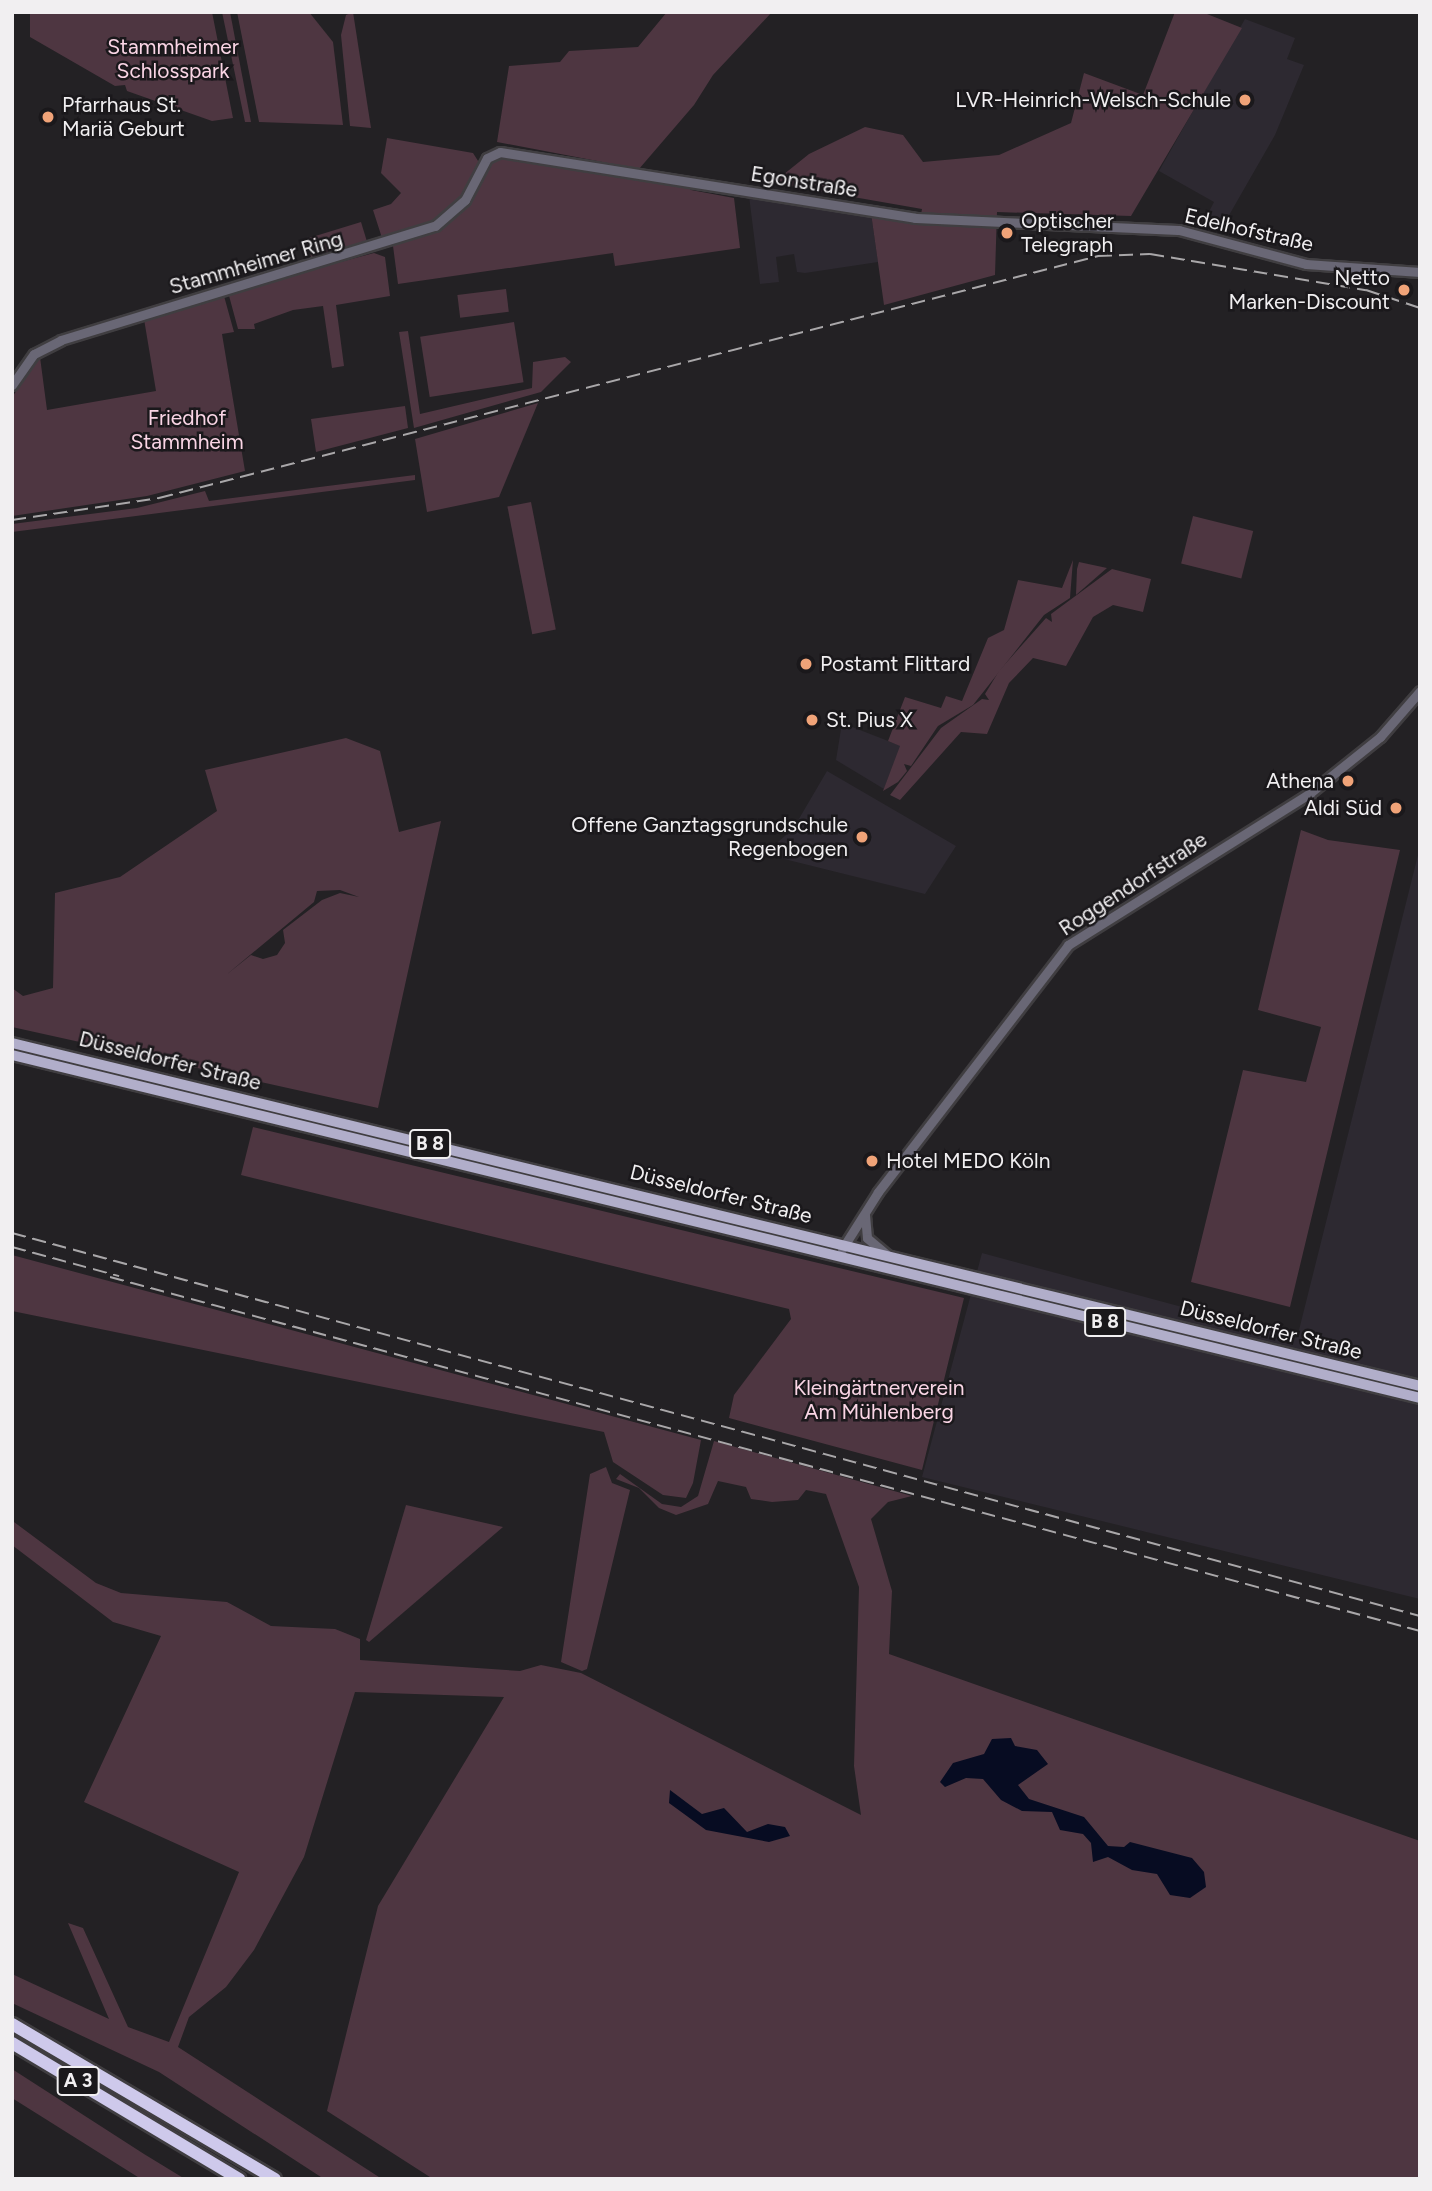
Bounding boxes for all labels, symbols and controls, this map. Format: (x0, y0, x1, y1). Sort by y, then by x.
park label: Stammheimer Schlosspark (107, 34, 239, 84)
place label: LVR-Heinrich-Welsch-Schule (955, 87, 1231, 113)
place label: Pfarrhaus St. Mariä Geburt (62, 92, 185, 142)
marker: LVR-Heinrich-Welsch-Schule (1237, 92, 1253, 108)
marker: Pfarrhaus St. Mariä Geburt (40, 109, 56, 125)
street label: Egonstraße (749, 161, 859, 203)
street label: Edelhofstraße (1182, 203, 1316, 257)
place label: Optischer Telegraph (1021, 208, 1114, 258)
marker: Optischer Telegraph (999, 225, 1015, 241)
street label: Stammheimer Ring (167, 226, 345, 300)
place label: Netto Marken-Discount (1229, 265, 1390, 315)
marker: Netto Marken-Discount (1396, 282, 1412, 298)
park label: Friedhof Stammheim (130, 405, 244, 455)
place label: Postamt Flittard (820, 651, 970, 677)
marker: Postamt Flittard (798, 656, 814, 672)
place label: St. Pius X (826, 707, 913, 733)
marker: St. Pius X (804, 712, 820, 728)
place label: Athena (1266, 768, 1334, 794)
marker: Athena (1340, 773, 1356, 789)
place label: Aldi Süd (1304, 795, 1382, 821)
marker: Aldi Süd (1388, 800, 1404, 816)
place label: Offene Ganztagsgrundschule Regenbogen (571, 812, 848, 862)
street label: Roggendorfstraße (1054, 827, 1212, 941)
marker: Offene Ganztagsgrundschule Regenbogen (854, 829, 870, 845)
street label: Düsseldorfer Straße (76, 1026, 264, 1096)
road number: B 8 (409, 1128, 451, 1160)
place label: Hotel MEDO Köln (886, 1148, 1050, 1174)
marker: Hotel MEDO Köln (864, 1153, 880, 1169)
street label: Düsseldorfer Straße (627, 1159, 815, 1229)
street label: Düsseldorfer Straße (1177, 1295, 1365, 1365)
road number: B 8 (1084, 1306, 1126, 1338)
park label: Kleingärtnerverein Am Mühlenberg (793, 1375, 965, 1425)
road number: A 3 (55, 2066, 101, 2096)

